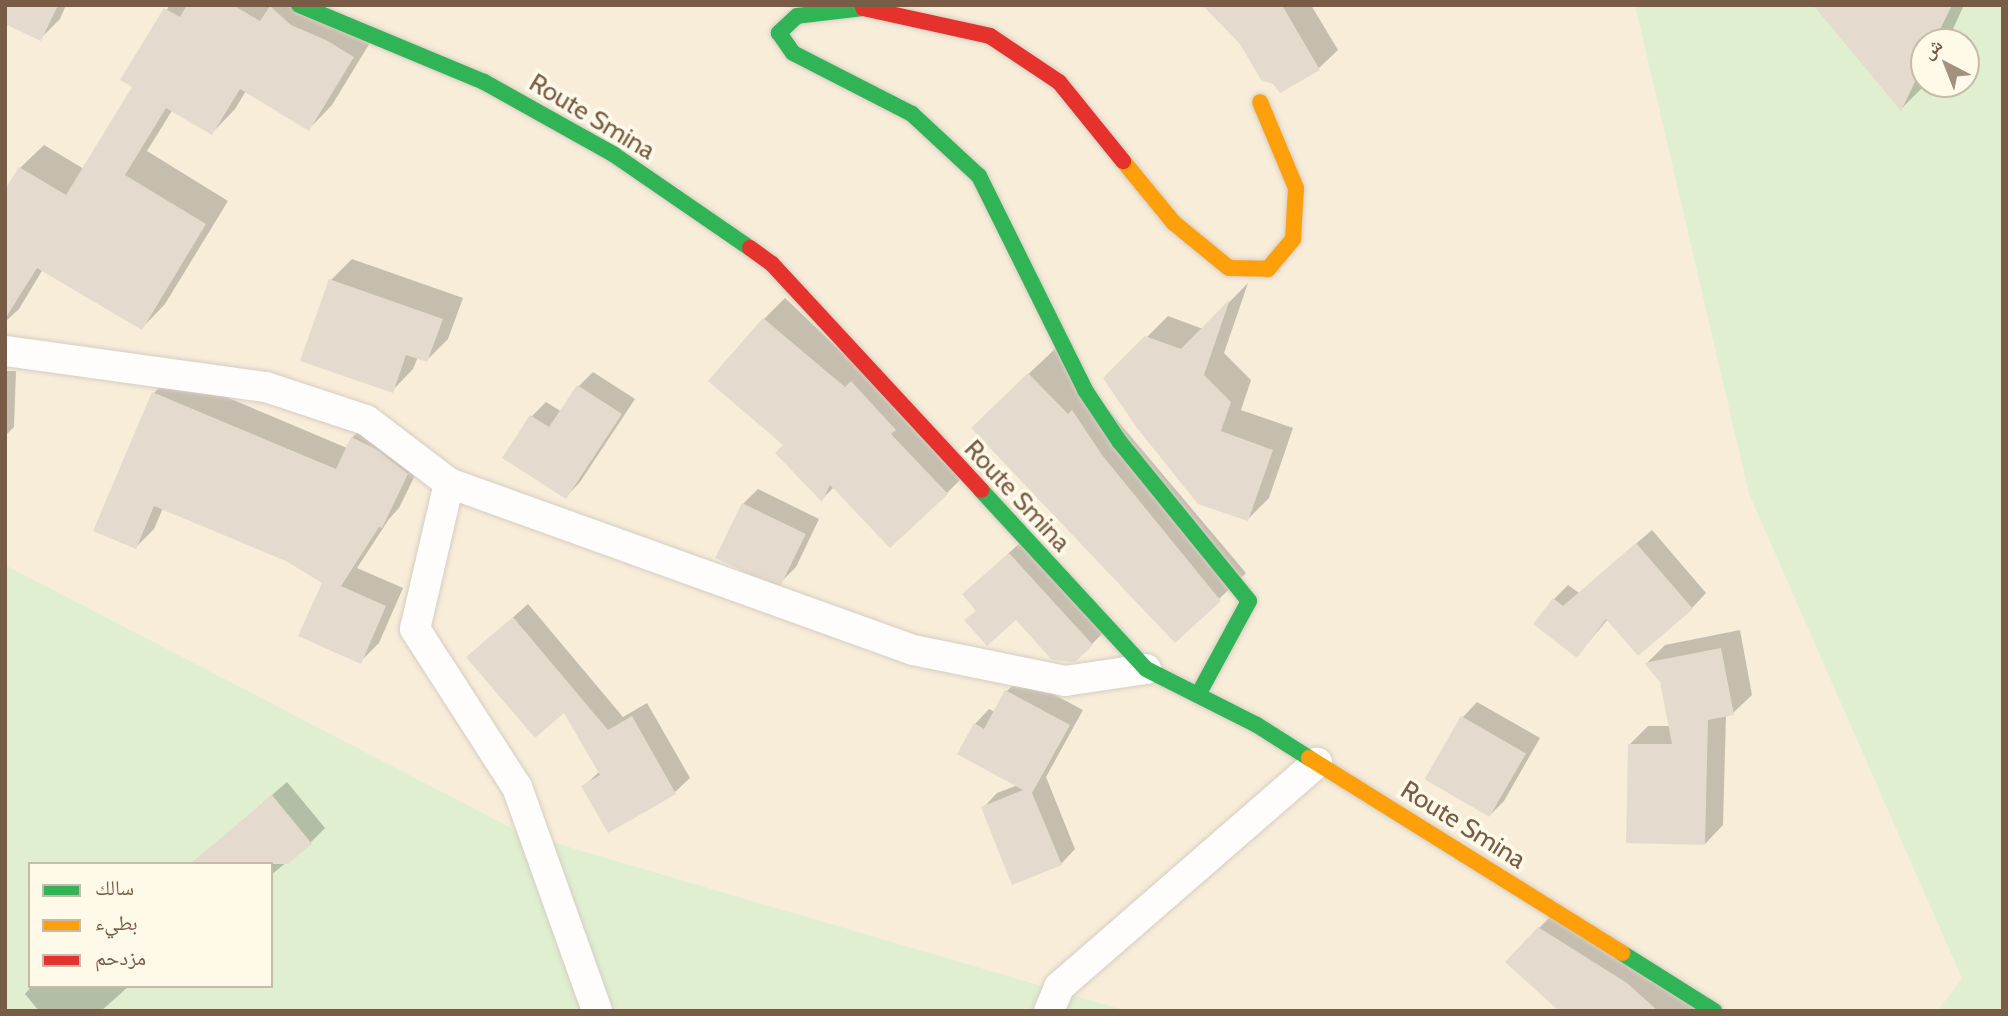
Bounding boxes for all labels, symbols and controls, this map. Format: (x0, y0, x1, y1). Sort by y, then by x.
north arrow (1910, 28, 1980, 98)
text: ش (1917, 33, 1947, 64)
street label: Route Smina (523, 67, 661, 167)
street label: Route Smina (957, 434, 1077, 558)
street label: Route Smina (1395, 774, 1531, 876)
legend (28, 862, 273, 988)
text: سالك (95, 875, 134, 900)
text: بطيء (95, 910, 138, 935)
text: مزدحم (95, 945, 146, 970)

